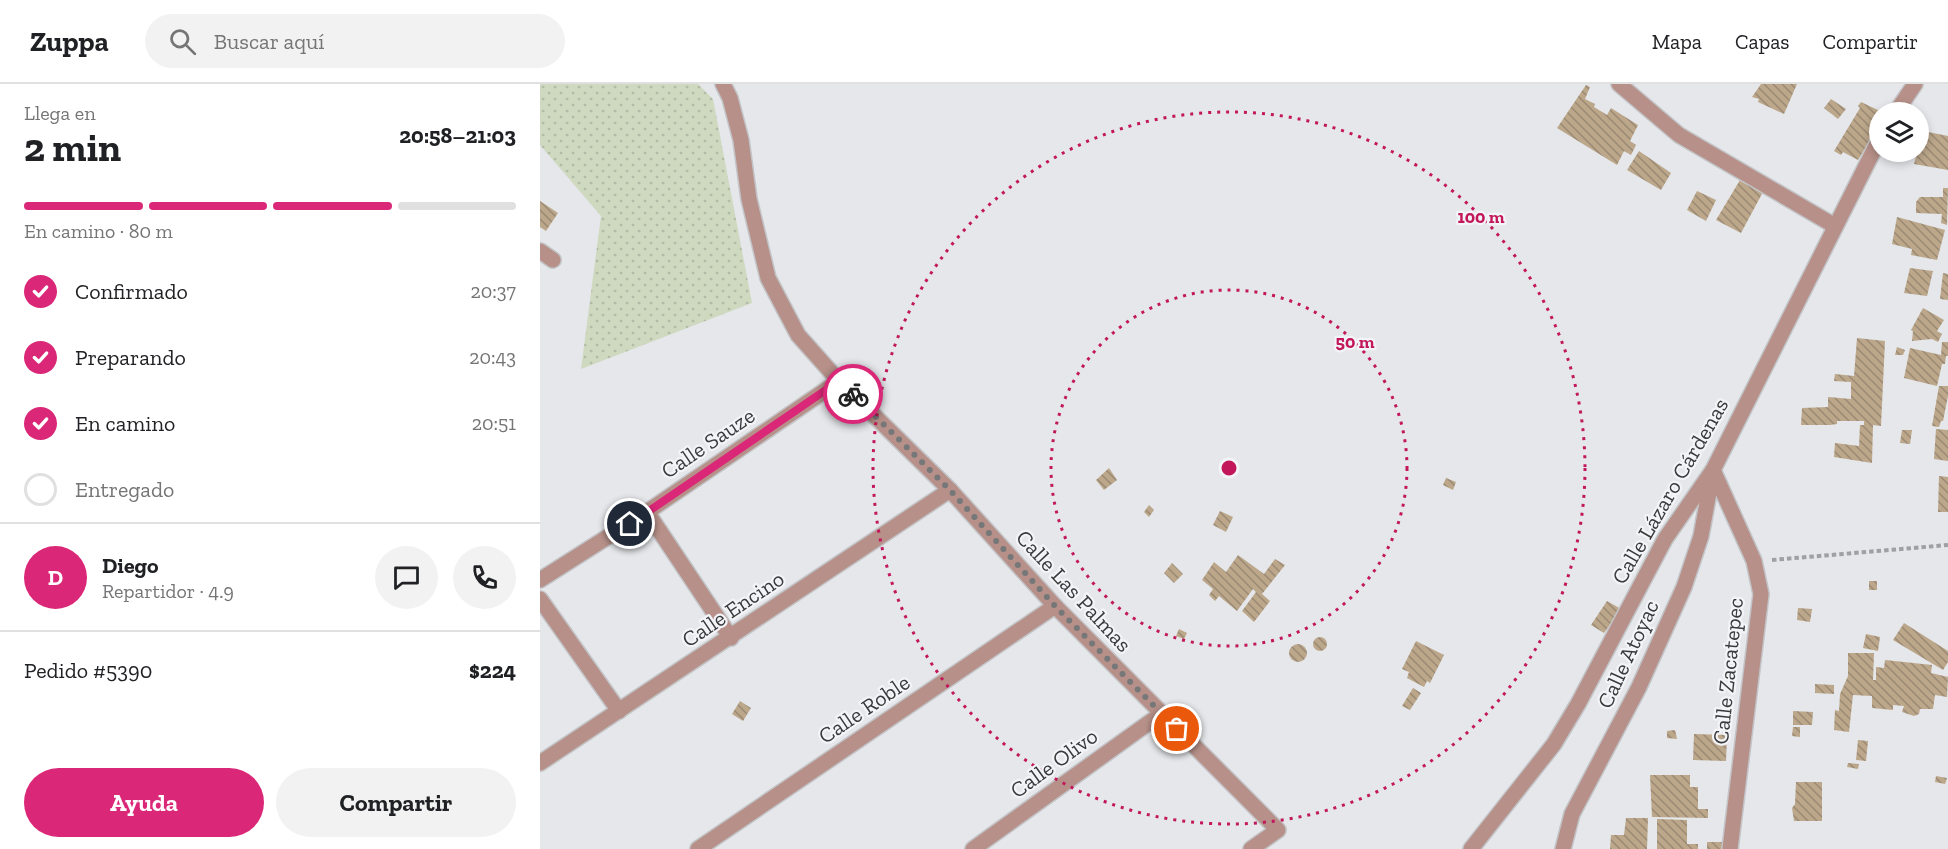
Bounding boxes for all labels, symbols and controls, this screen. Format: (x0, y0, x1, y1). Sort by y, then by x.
search box (145, 14, 565, 68)
text: Zuppa (30, 25, 109, 58)
icon: search (166, 25, 199, 58)
text: Buscar aquí (214, 28, 324, 55)
text: Mapa (1652, 29, 1702, 54)
text: Capas (1735, 29, 1790, 54)
text: Compartir (1823, 29, 1918, 54)
text: Llega en (24, 101, 96, 125)
map controls (1869, 102, 1929, 162)
button: layers (1869, 102, 1929, 162)
text: 20:58–21:03 (399, 122, 516, 149)
text: 2 min (24, 124, 121, 171)
text: 100 m (1457, 206, 1505, 228)
text: En camino · 80 m (24, 219, 173, 243)
icon: check (24, 275, 57, 308)
text: Confirmado (75, 278, 188, 305)
text: 20:37 (471, 279, 516, 303)
text: 50 m (1336, 331, 1375, 353)
icon: check (24, 341, 57, 374)
text: Preparando (75, 344, 186, 371)
text: 20:43 (469, 345, 516, 369)
courier (823, 364, 883, 424)
icon: bike (837, 378, 870, 411)
street label: Calle Lázaro Cárdenas (1606, 393, 1734, 589)
street label: Calle Sauze (656, 402, 760, 484)
icon: check (24, 407, 57, 440)
text: En camino (75, 410, 175, 437)
text: 20:51 (472, 411, 516, 435)
centre of rings (1219, 458, 1239, 478)
text: Entregado (75, 476, 174, 503)
pin (604, 498, 655, 549)
icon: home (613, 507, 646, 540)
street label: Calle Las Palmas (1010, 524, 1138, 658)
button: chat (375, 546, 438, 609)
button: phone (453, 546, 516, 609)
text: Diego (102, 552, 159, 579)
text: D (48, 564, 63, 591)
street label: Calle Encino (677, 565, 789, 653)
text: Repartidor · 4.9 (102, 579, 234, 603)
street label: Calle Atoyac (1591, 596, 1665, 712)
street label: Calle Zacatepec (1707, 596, 1749, 746)
text: Pedido #5390 (24, 657, 152, 684)
text: $224 (469, 657, 516, 684)
street label: Calle Roble (813, 669, 915, 749)
pin (1151, 703, 1202, 754)
icon: bag (1160, 712, 1193, 745)
street label: Calle Olivo (1005, 722, 1103, 804)
button: Ayuda (24, 768, 264, 837)
button: Compartir (276, 768, 516, 837)

